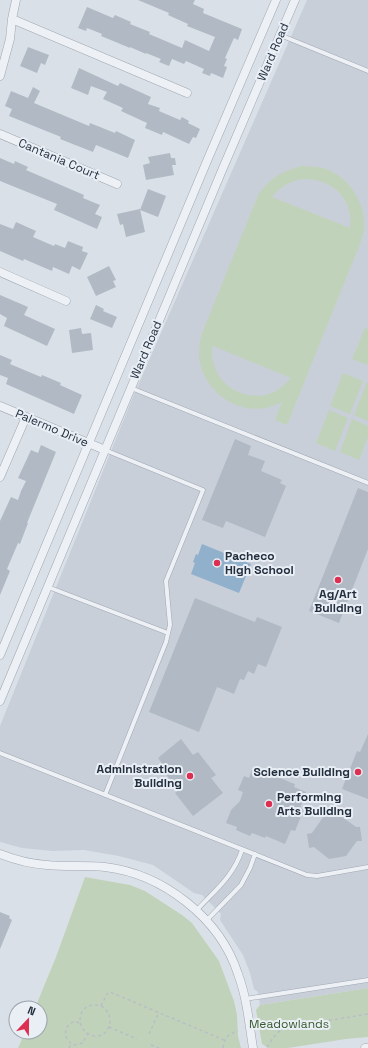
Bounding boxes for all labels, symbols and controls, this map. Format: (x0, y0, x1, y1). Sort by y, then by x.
street label: Ward Road (254, 20, 292, 84)
street label: Cantania Court (16, 135, 102, 183)
street label: Ward Road (127, 318, 165, 382)
street label: Palermo Drive (13, 405, 91, 451)
place label: Pacheco High School (225, 548, 294, 578)
marker: Pacheco High School (212, 558, 222, 568)
marker: Ag/Art Building (333, 575, 343, 585)
place label: Ag/Art Building (314, 586, 362, 616)
place label: Administration Building (97, 761, 182, 791)
place label: Science Building (254, 764, 350, 780)
marker: Science Building (353, 767, 363, 777)
marker: Administration Building (185, 771, 195, 781)
place label: Performing Arts Building (277, 789, 352, 819)
marker: Performing Arts Building (264, 799, 274, 809)
north arrow (8, 1000, 48, 1040)
text: N (26, 1003, 38, 1019)
park label: Meadowlands (249, 1016, 329, 1032)

